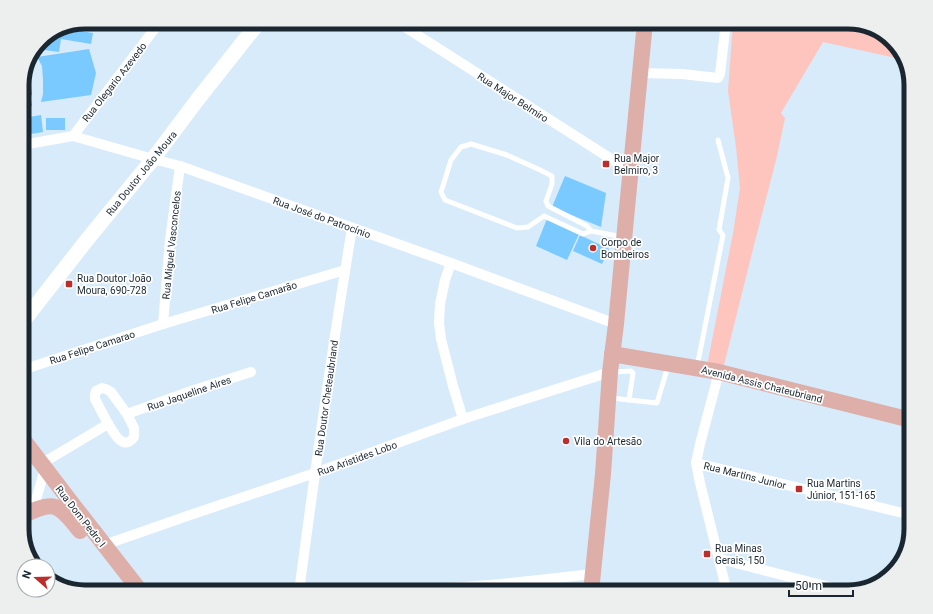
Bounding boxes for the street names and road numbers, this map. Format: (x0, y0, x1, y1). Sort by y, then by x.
street label: Rua Olegario Azevedo (80, 40, 149, 124)
street label: Rua Major Belmiro (475, 71, 550, 124)
street label: Rua Doutor João Moura (104, 129, 179, 218)
street label: Rua Miguel Vasconcelos (160, 190, 183, 300)
street label: Rua José do Patrocínio (272, 195, 372, 240)
street label: Rua Felipe Camarão (210, 279, 299, 316)
street label: Rua Felipe Camarao (48, 328, 136, 366)
street label: Rua Doutor Cheteaubriand (313, 339, 340, 457)
street label: Avenida Assis Chateubriand (700, 364, 824, 405)
street label: Rua Jaqueline Aires (146, 374, 233, 413)
street label: Rua Aristides Lobo (316, 439, 399, 478)
street label: Rua Martins Junior (703, 460, 788, 491)
street label: Rua Dom Pedro I (53, 484, 108, 549)

